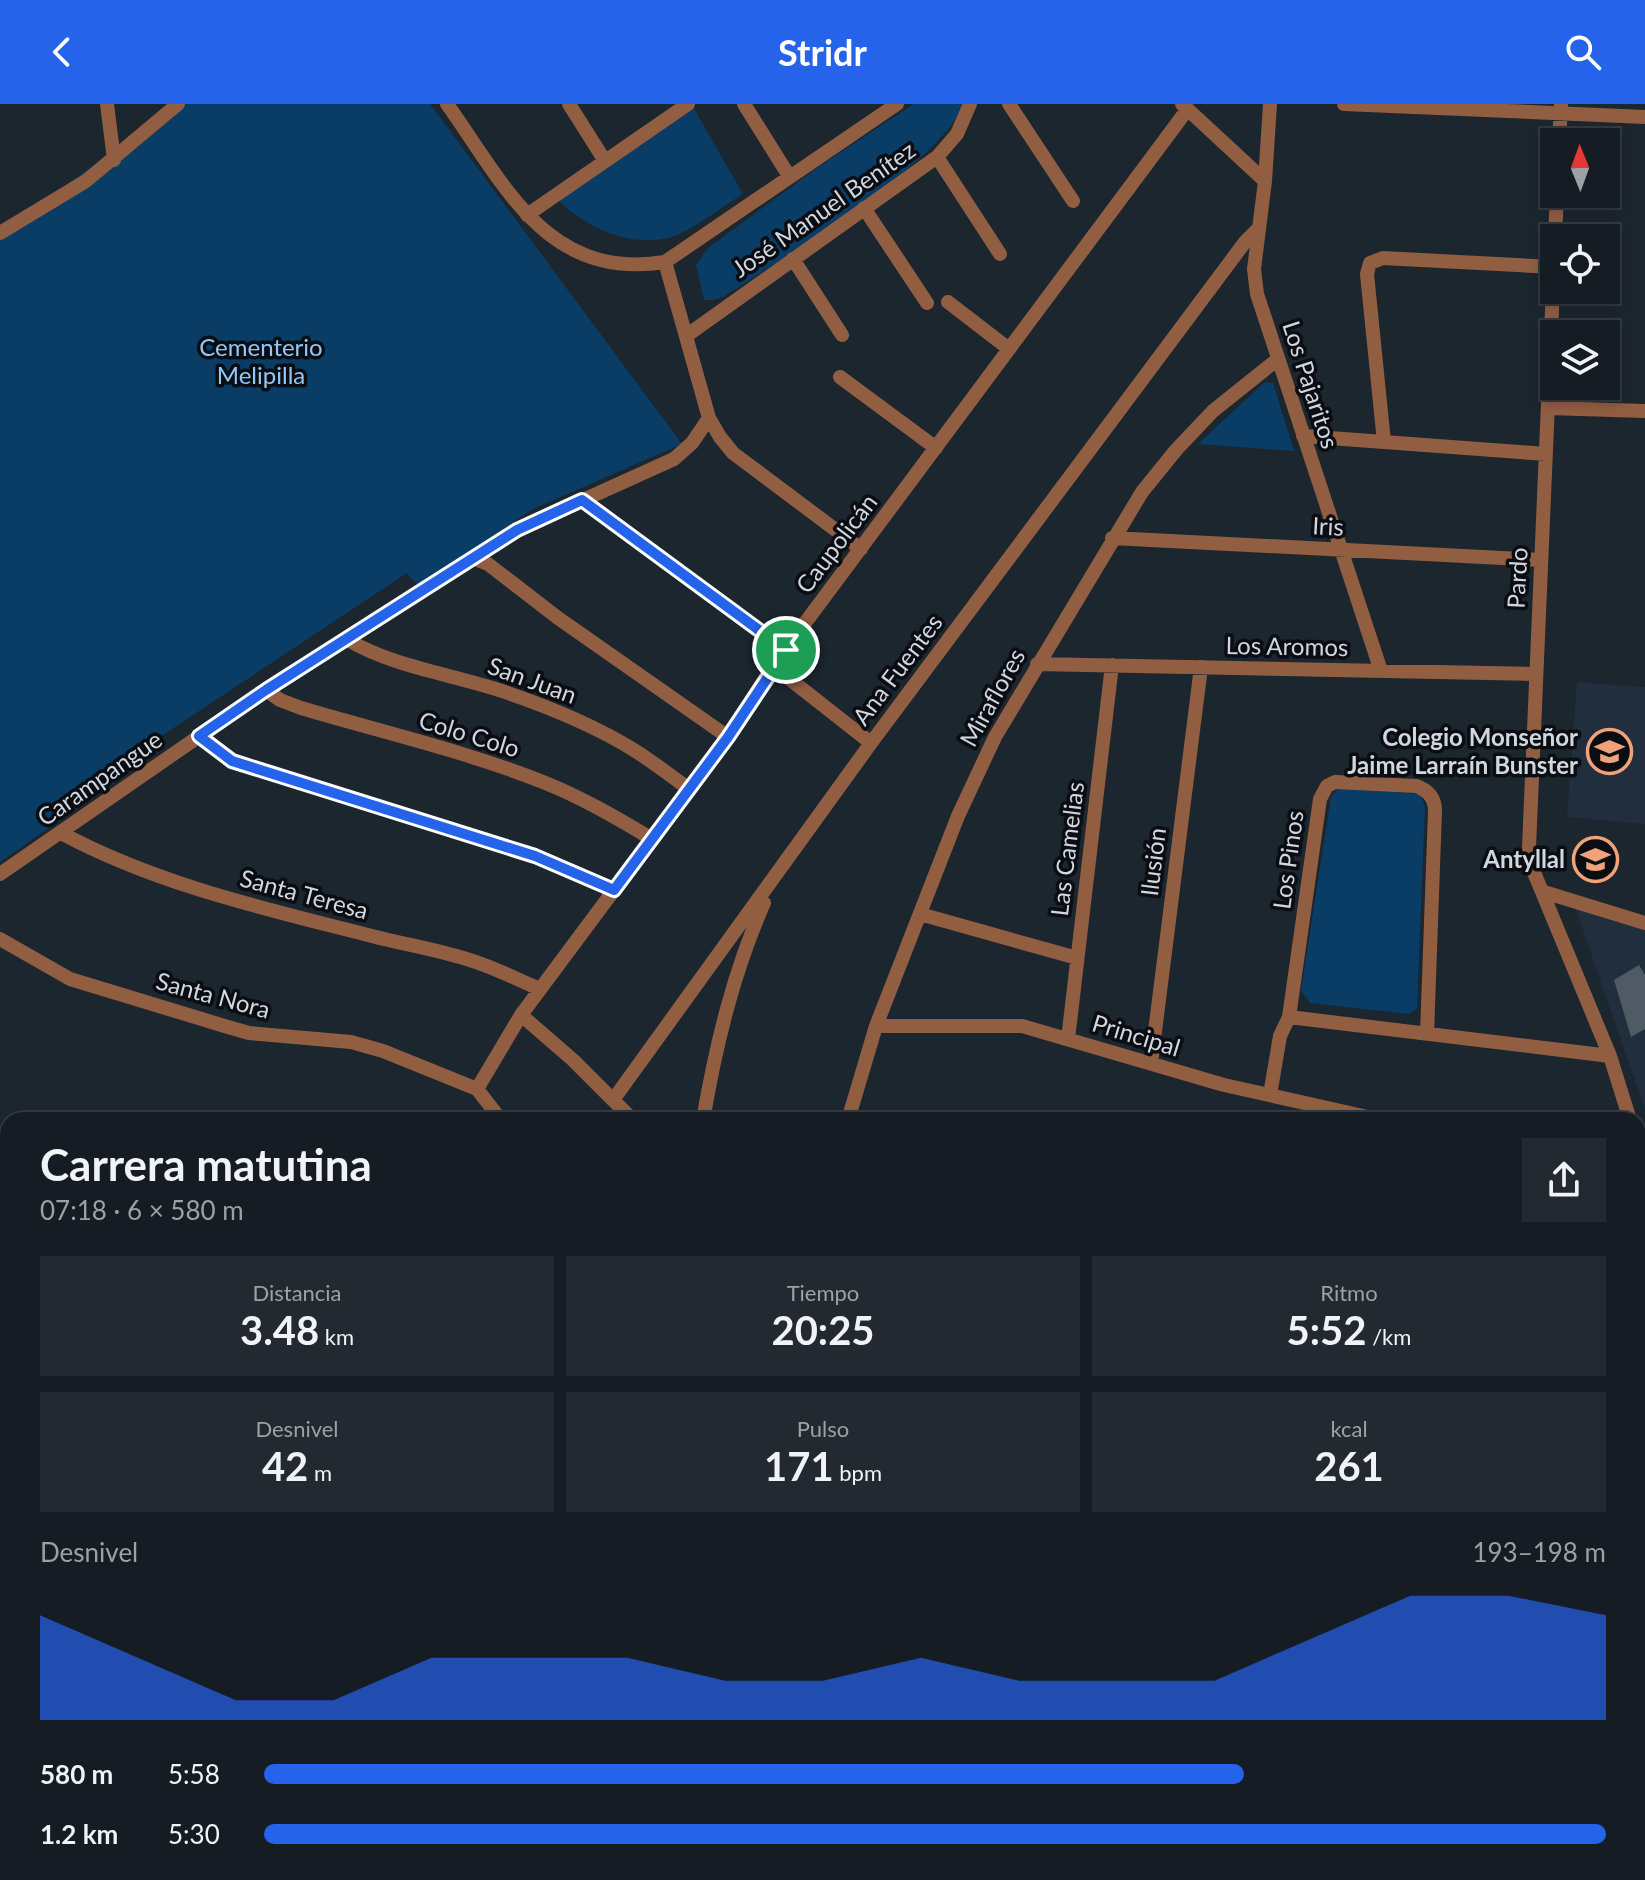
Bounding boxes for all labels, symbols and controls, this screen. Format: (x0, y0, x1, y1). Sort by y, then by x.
icon: back (40, 30, 84, 74)
text: Stridr (778, 30, 867, 74)
icon: search (1561, 30, 1605, 74)
north arrow (1540, 128, 1620, 208)
map controls (1540, 128, 1620, 400)
street label: José Manuel Benítez (726, 135, 920, 283)
button: locate (1540, 224, 1620, 304)
street label: Los Pajaritos (1277, 317, 1346, 452)
button: layers (1540, 320, 1620, 400)
park label: Cementerio Melipilla (199, 332, 323, 389)
street label: Caupolicán (789, 488, 882, 598)
street label: Iris (1312, 510, 1345, 541)
street label: Pardo (1500, 547, 1533, 609)
street label: Ana Fuentes (846, 608, 948, 730)
pin (752, 616, 820, 684)
icon: arrive (764, 628, 808, 672)
street label: Los Aromos (1225, 630, 1349, 661)
street label: Miraflores (953, 643, 1030, 751)
street label: San Juan (484, 650, 581, 709)
street label: Colo Colo (416, 705, 523, 763)
place label: Colegio Monseñor Jaime Larraín Bunster (1347, 722, 1578, 779)
street label: Carampangue (31, 724, 167, 831)
school or university icon: Colegio Monseñor Jaime Larraín Bunster (1585, 728, 1633, 776)
street label: Las Camelias (1044, 780, 1089, 918)
street label: Los Pinos (1266, 809, 1309, 911)
street label: Ilusión (1134, 826, 1171, 898)
school or university icon: Antyllal (1572, 836, 1620, 884)
place label: Antyllal (1482, 844, 1565, 873)
street label: Santa Teresa (237, 863, 371, 925)
street label: Santa Nora (153, 965, 274, 1024)
street label: Principal (1089, 1007, 1184, 1062)
text: Carrera matutina (40, 1138, 372, 1190)
button: share (1522, 1138, 1606, 1222)
text: 07:18 · 6 × 580 m (40, 1194, 244, 1226)
text: Distancia (252, 1279, 342, 1306)
text: Tiempo (787, 1279, 859, 1306)
text: Ritmo (1320, 1279, 1378, 1306)
text: 3.48 (240, 1306, 319, 1354)
text: 20:25 (771, 1306, 875, 1354)
text: 5:52 (1287, 1306, 1367, 1354)
text: km (319, 1323, 354, 1350)
text: /km (1367, 1323, 1411, 1350)
text: Desnivel (255, 1415, 339, 1442)
text: Pulso (797, 1415, 849, 1442)
text: kcal (1330, 1415, 1368, 1442)
text: 42 (262, 1442, 308, 1490)
text: 171 (764, 1442, 834, 1490)
text: 261 (1314, 1442, 1384, 1490)
text: m (308, 1459, 332, 1486)
text: bpm (834, 1459, 882, 1486)
text: Desnivel (40, 1536, 138, 1568)
text: 193–198 m (1472, 1536, 1606, 1568)
text: 580 m (40, 1758, 113, 1790)
text: 5:58 (168, 1758, 220, 1790)
text: 1.2 km (40, 1818, 118, 1850)
text: 5:30 (168, 1818, 220, 1850)

